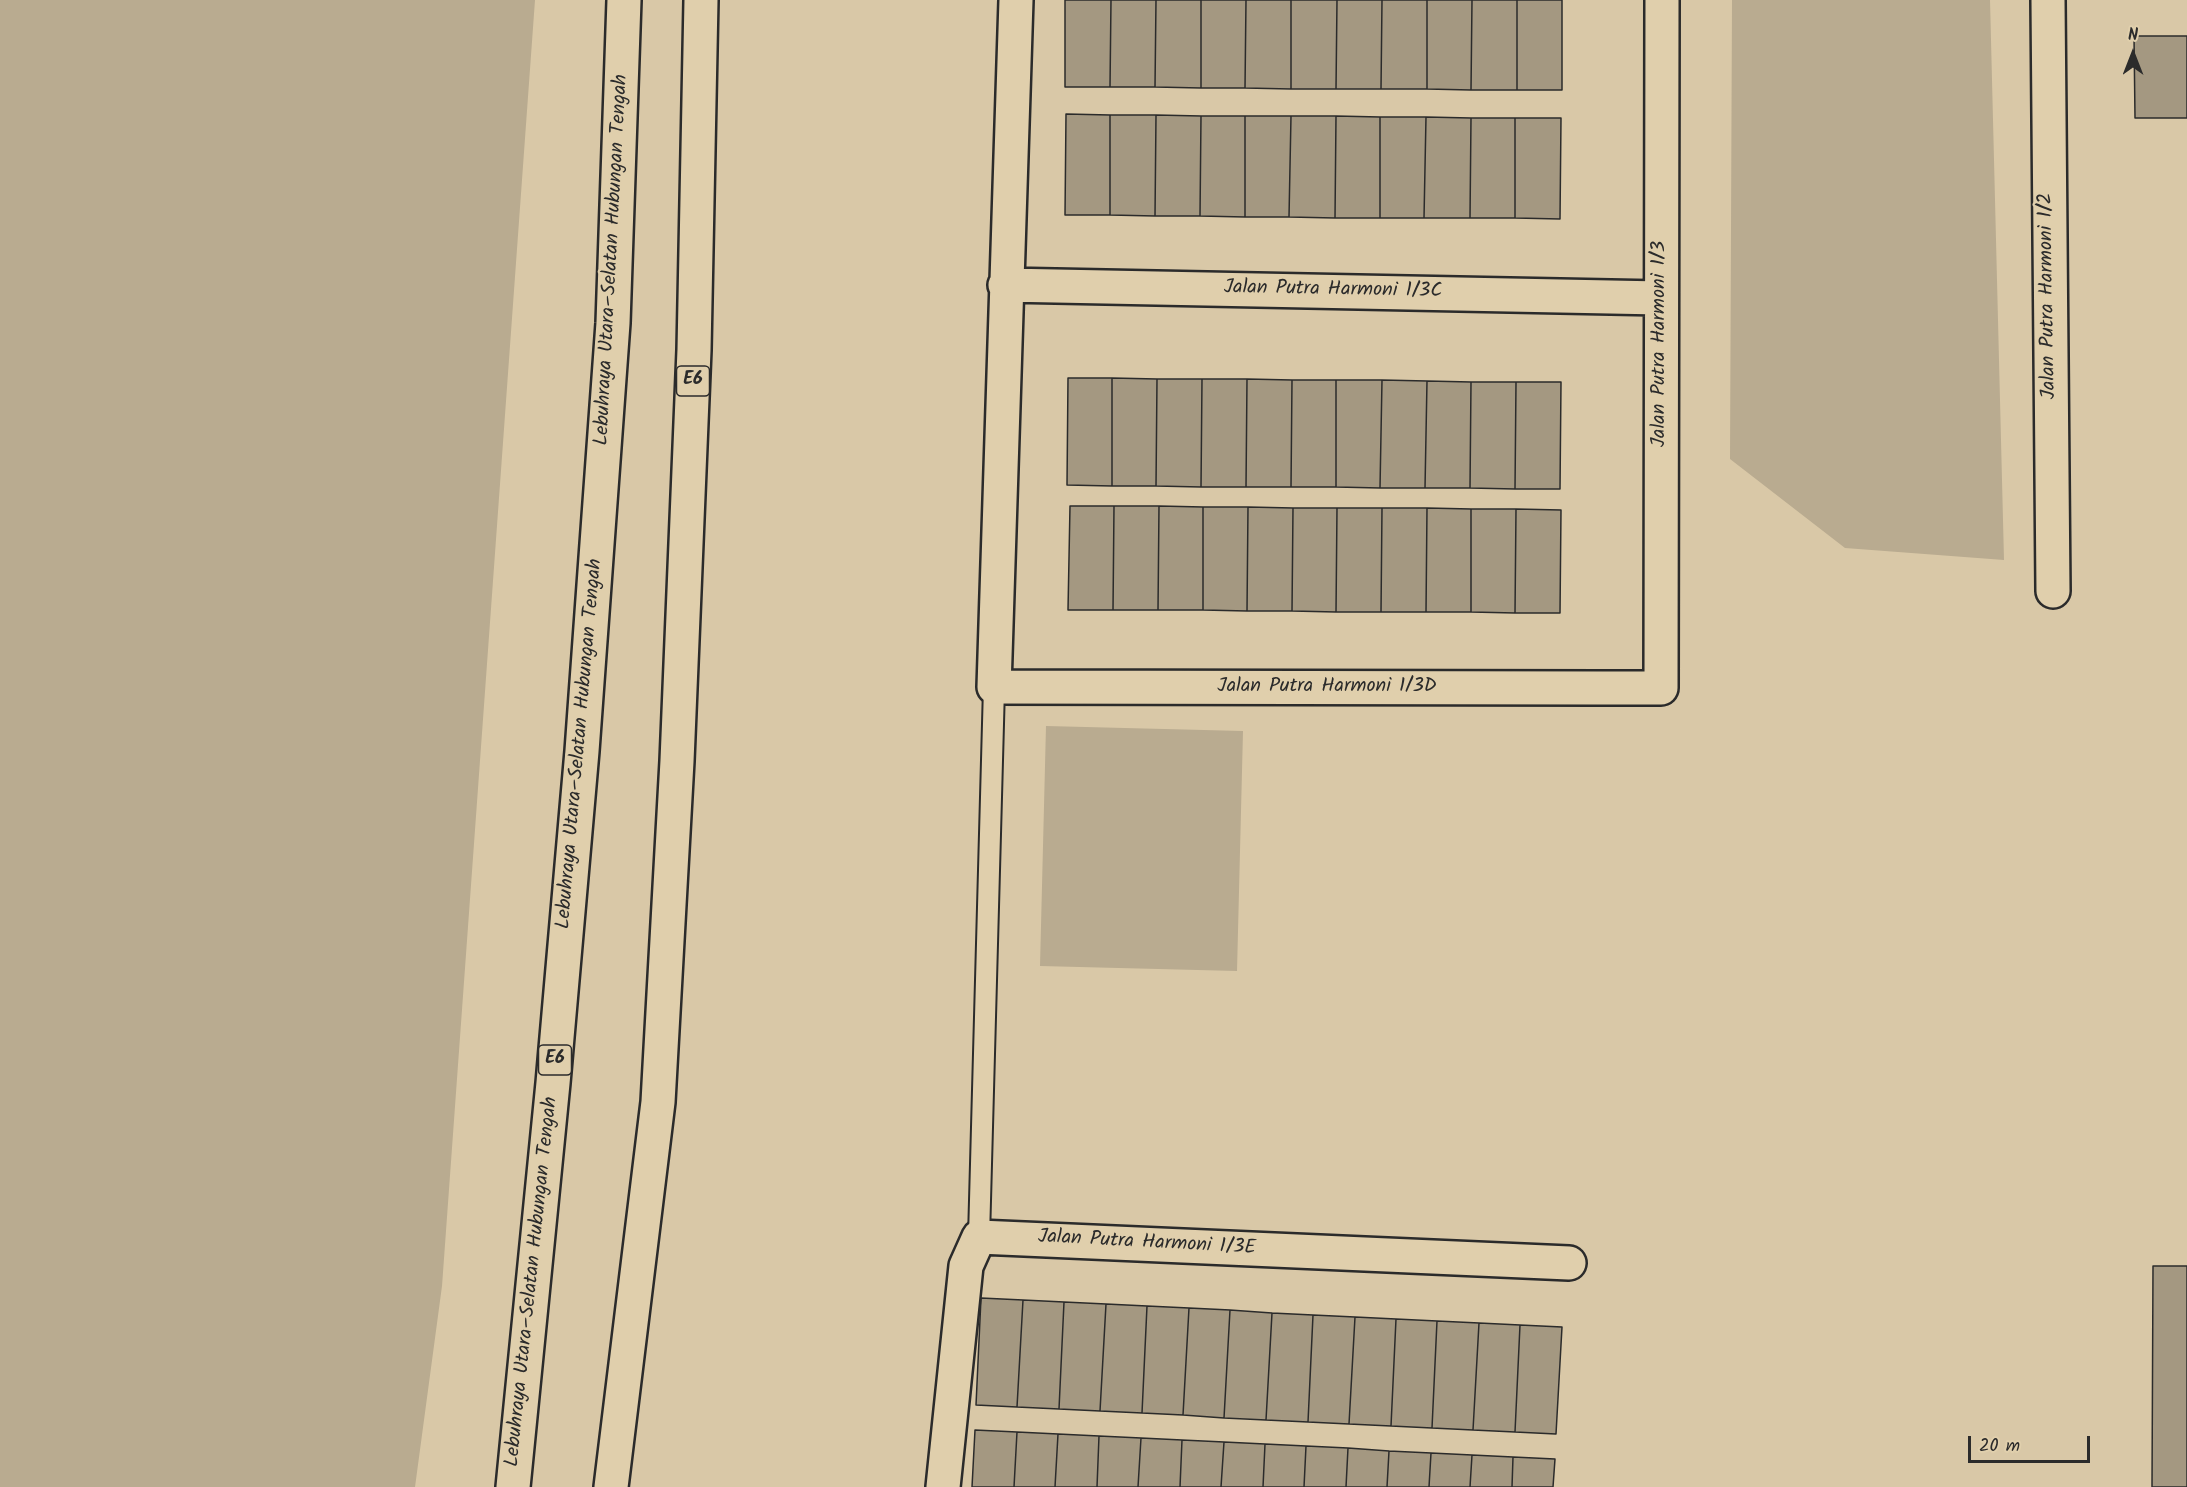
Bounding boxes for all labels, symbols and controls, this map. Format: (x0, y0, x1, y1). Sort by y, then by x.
text: N (2128, 23, 2138, 48)
north arrow (2103, 24, 2163, 84)
street label: Lebuhraya Utara–Selatan Hubungan Tengah (591, 74, 635, 446)
street label: Jalan Putra Harmoni 1/2 (2035, 192, 2063, 400)
street label: Jalan Putra Harmoni 1/3 (1649, 241, 1673, 447)
street label: Jalan Putra Harmoni 1/3C (1224, 277, 1442, 305)
road number: E6 (676, 366, 710, 396)
street label: Lebuhraya Utara–Selatan Hubungan Tengah (553, 558, 609, 930)
street label: Jalan Putra Harmoni 1/3D (1217, 676, 1437, 700)
road number: E6 (538, 1045, 572, 1075)
street label: Lebuhraya Utara–Selatan Hubungan Tengah (502, 1096, 564, 1468)
street label: Jalan Putra Harmoni 1/3E (1037, 1226, 1257, 1262)
scale bar (1971, 1424, 2092, 1462)
text: 20 m (1979, 1432, 2020, 1461)

